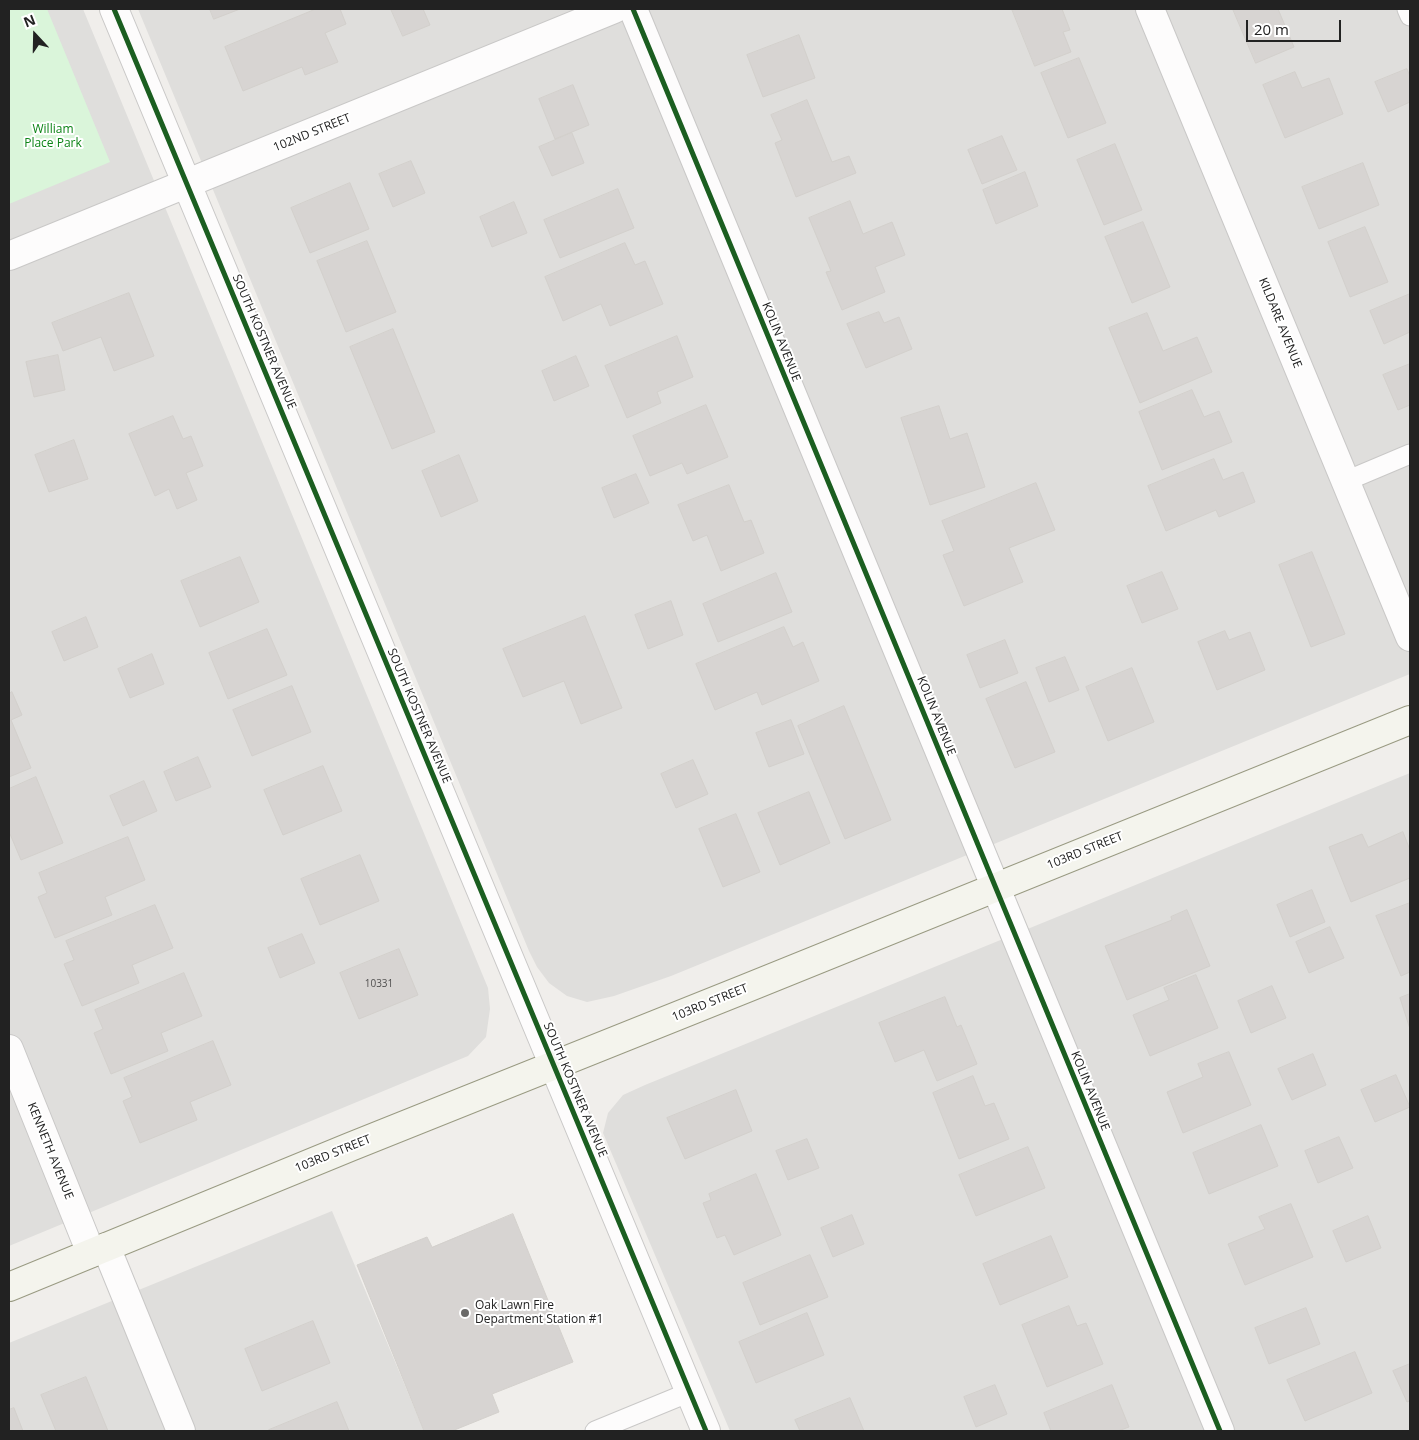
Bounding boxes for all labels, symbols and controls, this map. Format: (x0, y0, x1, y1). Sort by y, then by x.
north arrow (10, 10, 60, 60)
text: N (21, 10, 38, 31)
scale bar (1249, 10, 1344, 42)
text: 20 m (1254, 19, 1289, 39)
street label: 102ND STREET (271, 111, 353, 155)
park label: William Place Park (24, 123, 82, 151)
street label: SOUTH KOSTNER AVENUE (229, 272, 299, 412)
street label: KILDARE AVENUE (1255, 276, 1305, 370)
street label: KOLIN AVENUE (759, 300, 803, 384)
street label: SOUTH KOSTNER AVENUE (384, 646, 454, 786)
street label: KOLIN AVENUE (914, 674, 958, 758)
street label: 103RD STREET (1045, 829, 1125, 873)
house number: 10331 (365, 978, 393, 990)
street label: 103RD STREET (670, 981, 750, 1025)
street label: SOUTH KOSTNER AVENUE (540, 1020, 610, 1160)
street label: KOLIN AVENUE (1068, 1049, 1112, 1133)
street label: KENNETH AVENUE (24, 1100, 76, 1202)
street label: 103RD STREET (293, 1132, 373, 1176)
place label: Oak Lawn Fire Department Station #1 (475, 1299, 603, 1327)
marker: Oak Lawn Fire Department Station #1 (459, 1307, 471, 1319)

